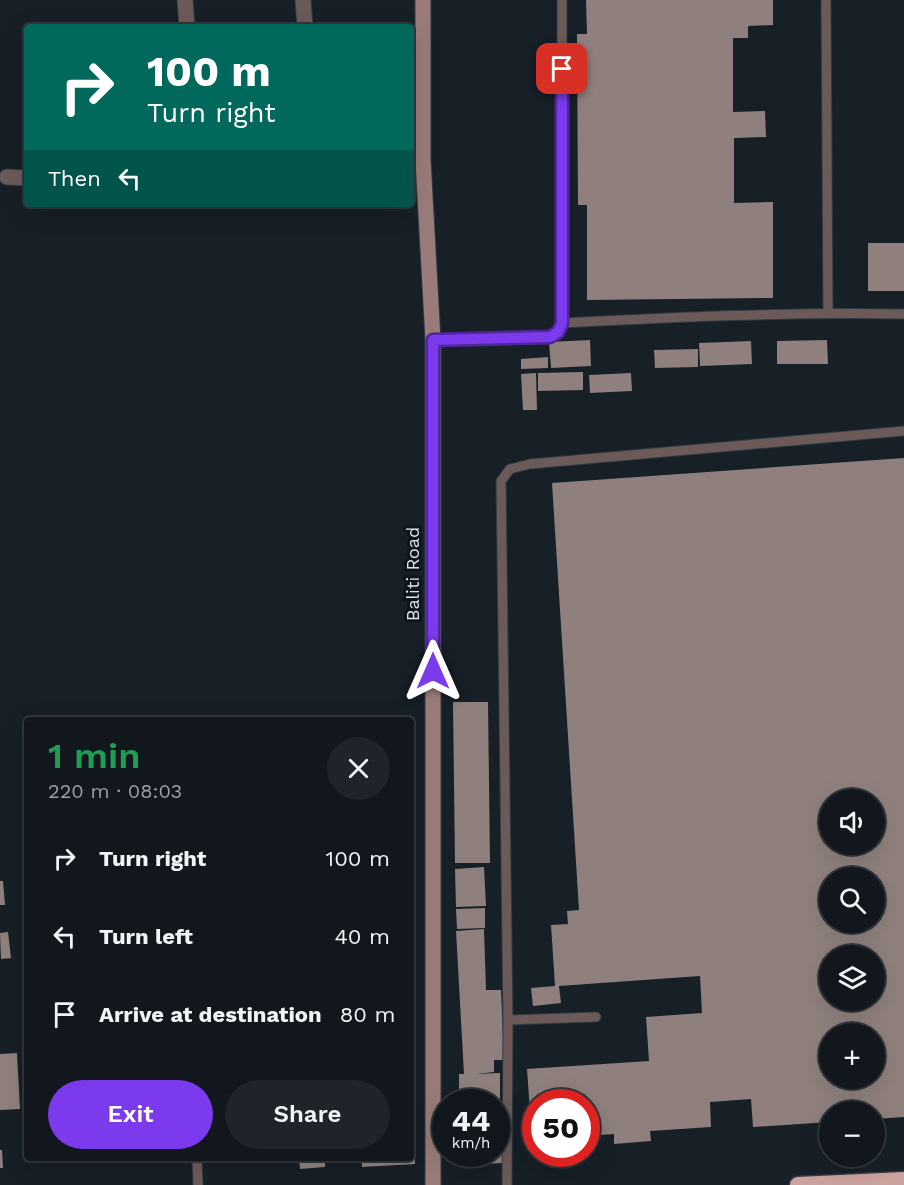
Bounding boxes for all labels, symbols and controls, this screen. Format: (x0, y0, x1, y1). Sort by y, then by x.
pin (536, 43, 587, 94)
text: 100 m (147, 47, 271, 96)
icon: right (48, 48, 126, 126)
icon: arrive (545, 52, 578, 85)
text: Turn right (147, 97, 276, 129)
icon: left (113, 162, 146, 195)
text: Then (48, 166, 101, 191)
street label: Baliti Road (402, 527, 423, 621)
position arrow (401, 639, 465, 703)
text: 1 min (48, 735, 140, 777)
button: close (327, 737, 390, 800)
text: 220 m · 08:03 (48, 779, 182, 803)
map controls (819, 789, 885, 1167)
button: sound (819, 789, 885, 855)
icon: right (48, 842, 81, 875)
text: Turn right (99, 846, 206, 871)
text: 100 m (326, 846, 390, 871)
button: search (819, 867, 885, 933)
icon: left (48, 920, 81, 953)
text: Turn left (99, 924, 193, 949)
text: 40 m (334, 924, 390, 949)
button: layers (819, 945, 885, 1011)
icon: arrive (48, 998, 81, 1031)
text: Arrive at destination (99, 1002, 322, 1027)
text: 80 m (340, 1002, 395, 1027)
button: + (819, 1023, 885, 1089)
button: Exit (48, 1080, 213, 1149)
button: Share (225, 1080, 390, 1149)
speed limit sign: 50 (522, 1089, 600, 1167)
button: − (819, 1101, 885, 1167)
text: 44 (452, 1103, 490, 1138)
text: km/h (452, 1134, 490, 1152)

